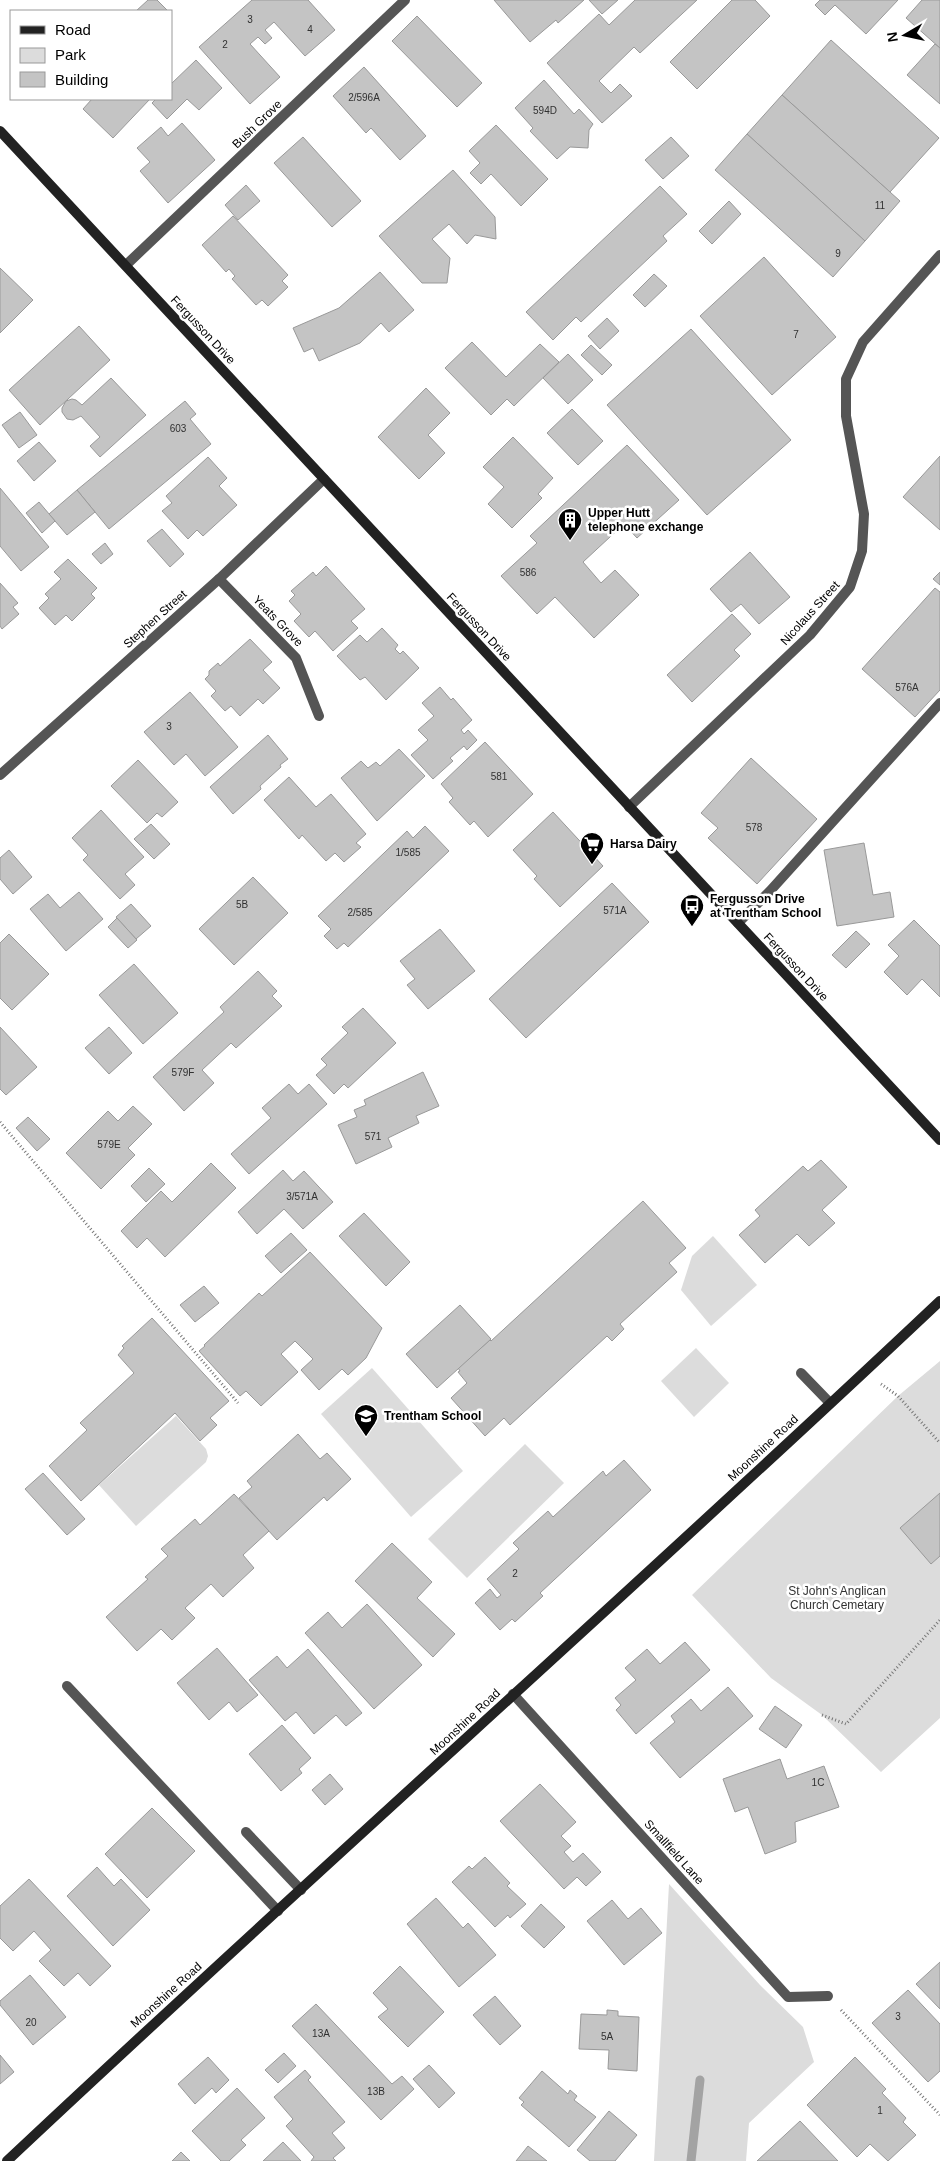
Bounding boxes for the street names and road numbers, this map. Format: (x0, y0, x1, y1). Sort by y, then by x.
street label: Bush Grove (229, 97, 285, 151)
street label: Fergusson Drive (168, 293, 238, 367)
street label: Nicolaus Street (778, 578, 843, 648)
street label: Stephen Street (121, 587, 190, 651)
street label: Fergusson Drive (444, 590, 514, 664)
street label: Yeats Grove (250, 593, 306, 650)
street label: Fergusson Drive (761, 930, 831, 1004)
street label: Moonshine Road (725, 1412, 801, 1484)
street label: Moonshine Road (427, 1686, 503, 1758)
street label: Smallfield Lane (641, 1817, 707, 1887)
street label: Moonshine Road (128, 1959, 204, 2031)

